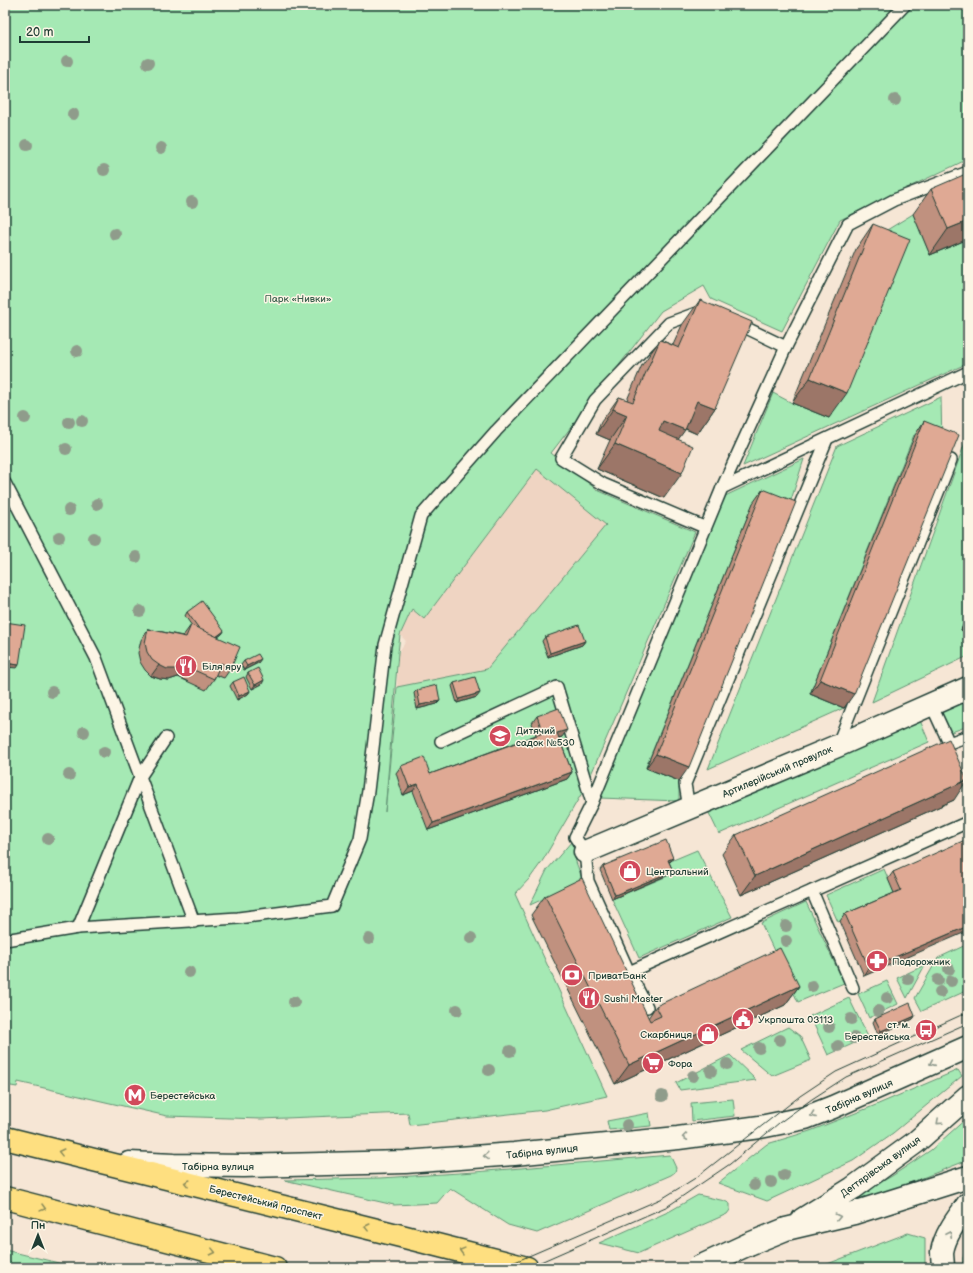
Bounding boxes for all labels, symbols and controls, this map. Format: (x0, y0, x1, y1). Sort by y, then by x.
scale bar (20, 18, 89, 44)
text: 20 m (26, 25, 53, 40)
park label: Парк «Нивки» (264, 293, 332, 305)
restaurant icon: Біля яру (173, 653, 199, 679)
place label: Біля яру (202, 661, 242, 673)
school or university icon: Дитячий садок №530 (487, 723, 513, 749)
place label: Дитячий садок №530 (516, 725, 575, 749)
street label: Артилерійський провулок (720, 743, 835, 801)
shop icon: Центральний (617, 858, 643, 884)
place label: Центральний (646, 866, 709, 878)
pharmacy icon: Подорожник (864, 948, 890, 974)
place label: Подорожник (892, 956, 951, 968)
bank icon: ПриватБанк (559, 962, 585, 988)
place label: ПриватБанк (588, 970, 647, 982)
restaurant icon: Sushi Master (576, 985, 602, 1011)
place label: Sushi Master (604, 993, 663, 1005)
public building icon: Укрпошта 03113 (730, 1006, 756, 1032)
place label: Укрпошта 03113 (758, 1014, 833, 1026)
bus stop icon: ст. м. Берестейська (913, 1017, 939, 1043)
place label: ст. м. Берестейська (845, 1019, 910, 1043)
shop icon: Скарбниця (695, 1021, 721, 1047)
place label: Скарбниця (640, 1029, 692, 1041)
supermarket icon: Фора (640, 1050, 666, 1076)
place label: Фора (668, 1058, 693, 1070)
one-way arrow (929, 1058, 937, 1066)
street label: Табірна вулиця (824, 1077, 895, 1117)
metro station icon: Берестейська (122, 1082, 148, 1108)
place label: Берестейська (150, 1090, 216, 1102)
one-way arrow (810, 1111, 817, 1119)
one-way arrow (936, 1117, 944, 1124)
one-way arrow (682, 1132, 688, 1141)
street label: Дегтярівська вулиця (838, 1133, 923, 1200)
street label: Табірна вулиця (506, 1142, 579, 1162)
one-way arrow (58, 1148, 65, 1157)
one-way arrow (483, 1152, 489, 1161)
street label: Табірна вулиця (182, 1161, 254, 1173)
one-way arrow (183, 1179, 190, 1188)
street label: Берестейський проспект (208, 1183, 324, 1223)
one-way arrow (39, 1203, 46, 1212)
one-way arrow (835, 1213, 841, 1221)
north arrow (18, 1215, 58, 1255)
text: Пн (31, 1219, 45, 1232)
one-way arrow (364, 1224, 371, 1232)
one-way arrow (944, 1231, 952, 1238)
one-way arrow (458, 1247, 465, 1256)
one-way arrow (210, 1248, 216, 1256)

